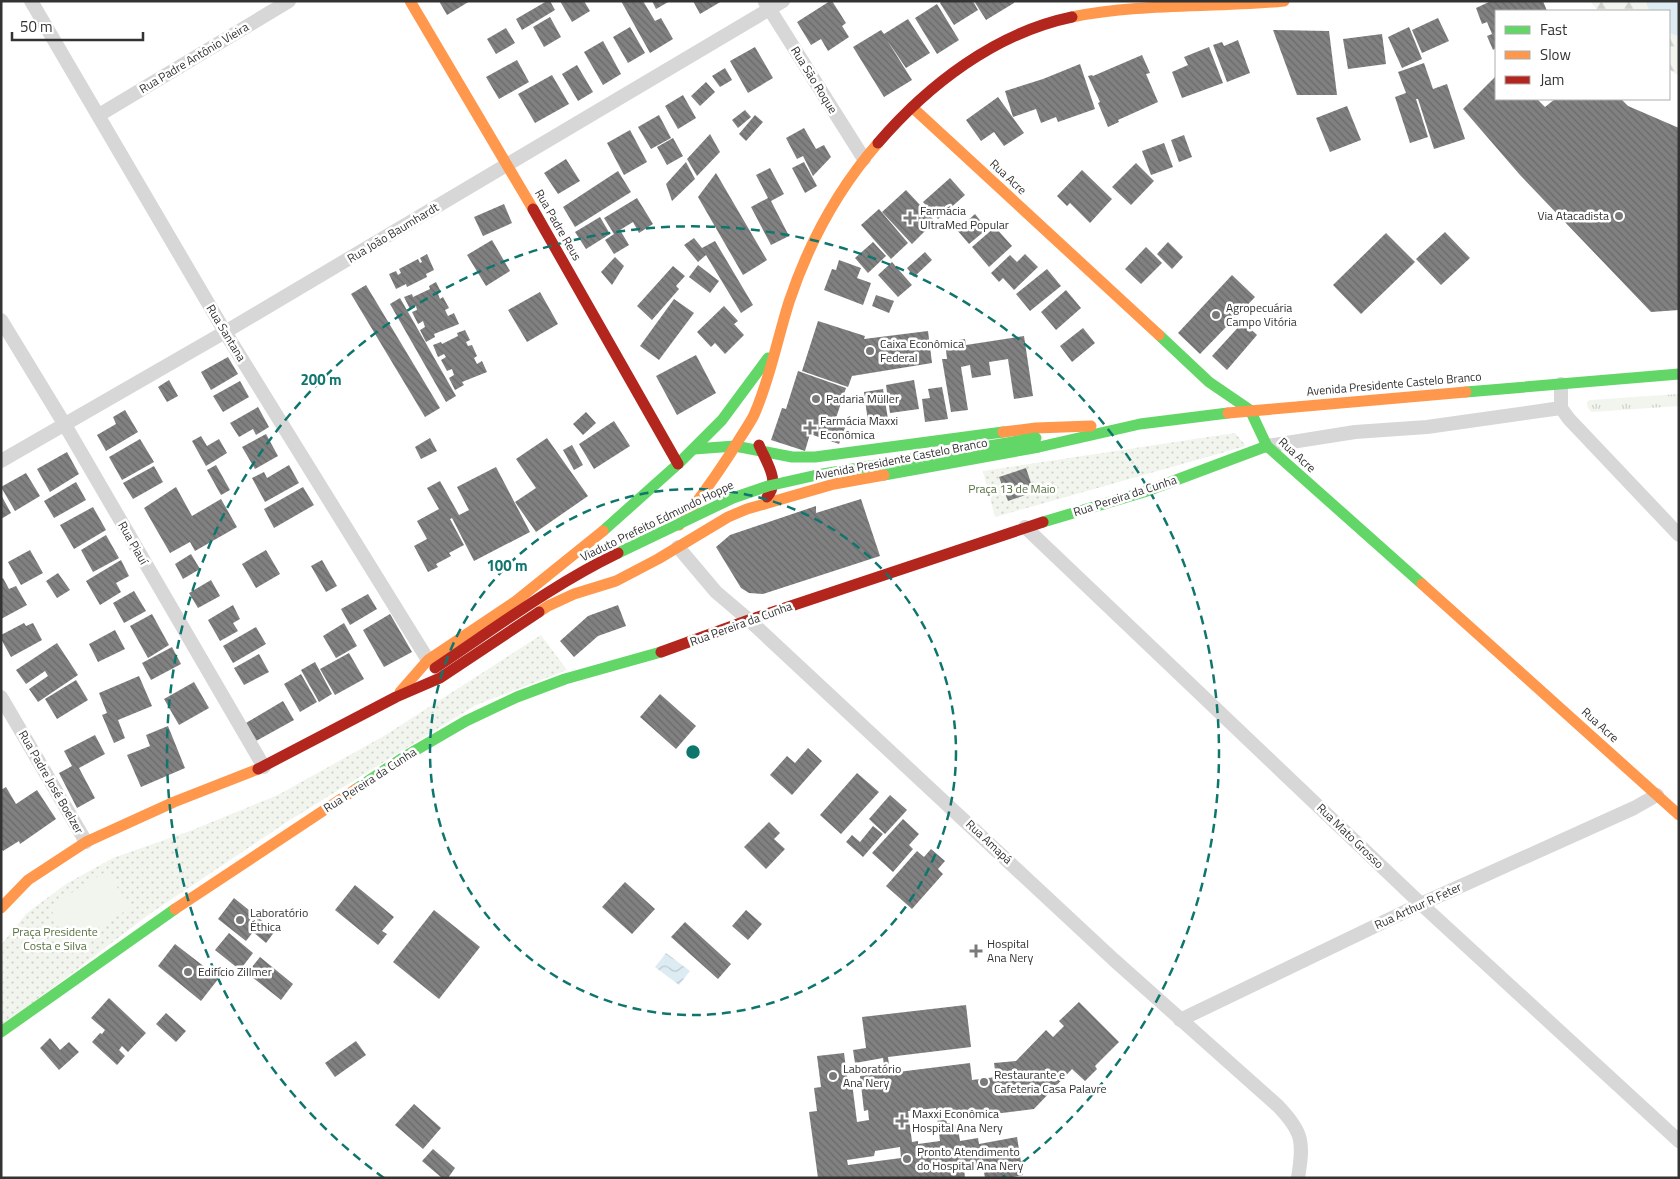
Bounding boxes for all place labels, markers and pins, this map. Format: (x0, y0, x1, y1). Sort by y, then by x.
place label: Farmácia UltraMed Popular (920, 201, 1009, 234)
place label: Via Atacadista (1538, 206, 1609, 225)
marker: Via Atacadista (1613, 210, 1625, 222)
marker: Farmácia UltraMed Popular (904, 212, 916, 224)
place label: Agropecuária Campo Vitória (1226, 298, 1297, 331)
marker: Agropecuária Campo Vitória (1210, 309, 1222, 321)
place label: Caixa Econômica Federal (880, 334, 964, 367)
marker: Caixa Econômica Federal (864, 345, 876, 357)
place label: Padaria Müller (826, 389, 899, 408)
marker: Padaria Müller (810, 393, 822, 405)
place label: Farmácia Maxxi Econômica (820, 411, 898, 444)
marker: Farmácia Maxxi Econômica (804, 422, 816, 434)
centre of rings (684, 743, 702, 761)
place label: Laboratório Éthica (250, 903, 308, 936)
marker: Laboratório Éthica (234, 914, 246, 926)
place label: Hospital Ana Nery (987, 934, 1034, 967)
marker: Hospital Ana Nery (969, 944, 983, 958)
place label: Edifício Zillmer (198, 962, 272, 981)
marker: Edifício Zillmer (182, 966, 194, 978)
place label: Laboratório Ana Nery (843, 1059, 901, 1092)
place label: Restaurante e Cafeteria Casa Palavre (994, 1065, 1107, 1098)
marker: Laboratório Ana Nery (827, 1070, 839, 1082)
marker: Restaurante e Cafeteria Casa Palavre (978, 1076, 990, 1088)
place label: Maxxi Econômica Hospital Ana Nery (912, 1104, 1003, 1137)
marker: Maxxi Econômica Hospital Ana Nery (896, 1115, 908, 1127)
place label: Pronto Atendimento do Hospital Ana Nery (917, 1142, 1023, 1175)
marker: Pronto Atendimento do Hospital Ana Nery (901, 1153, 913, 1165)

